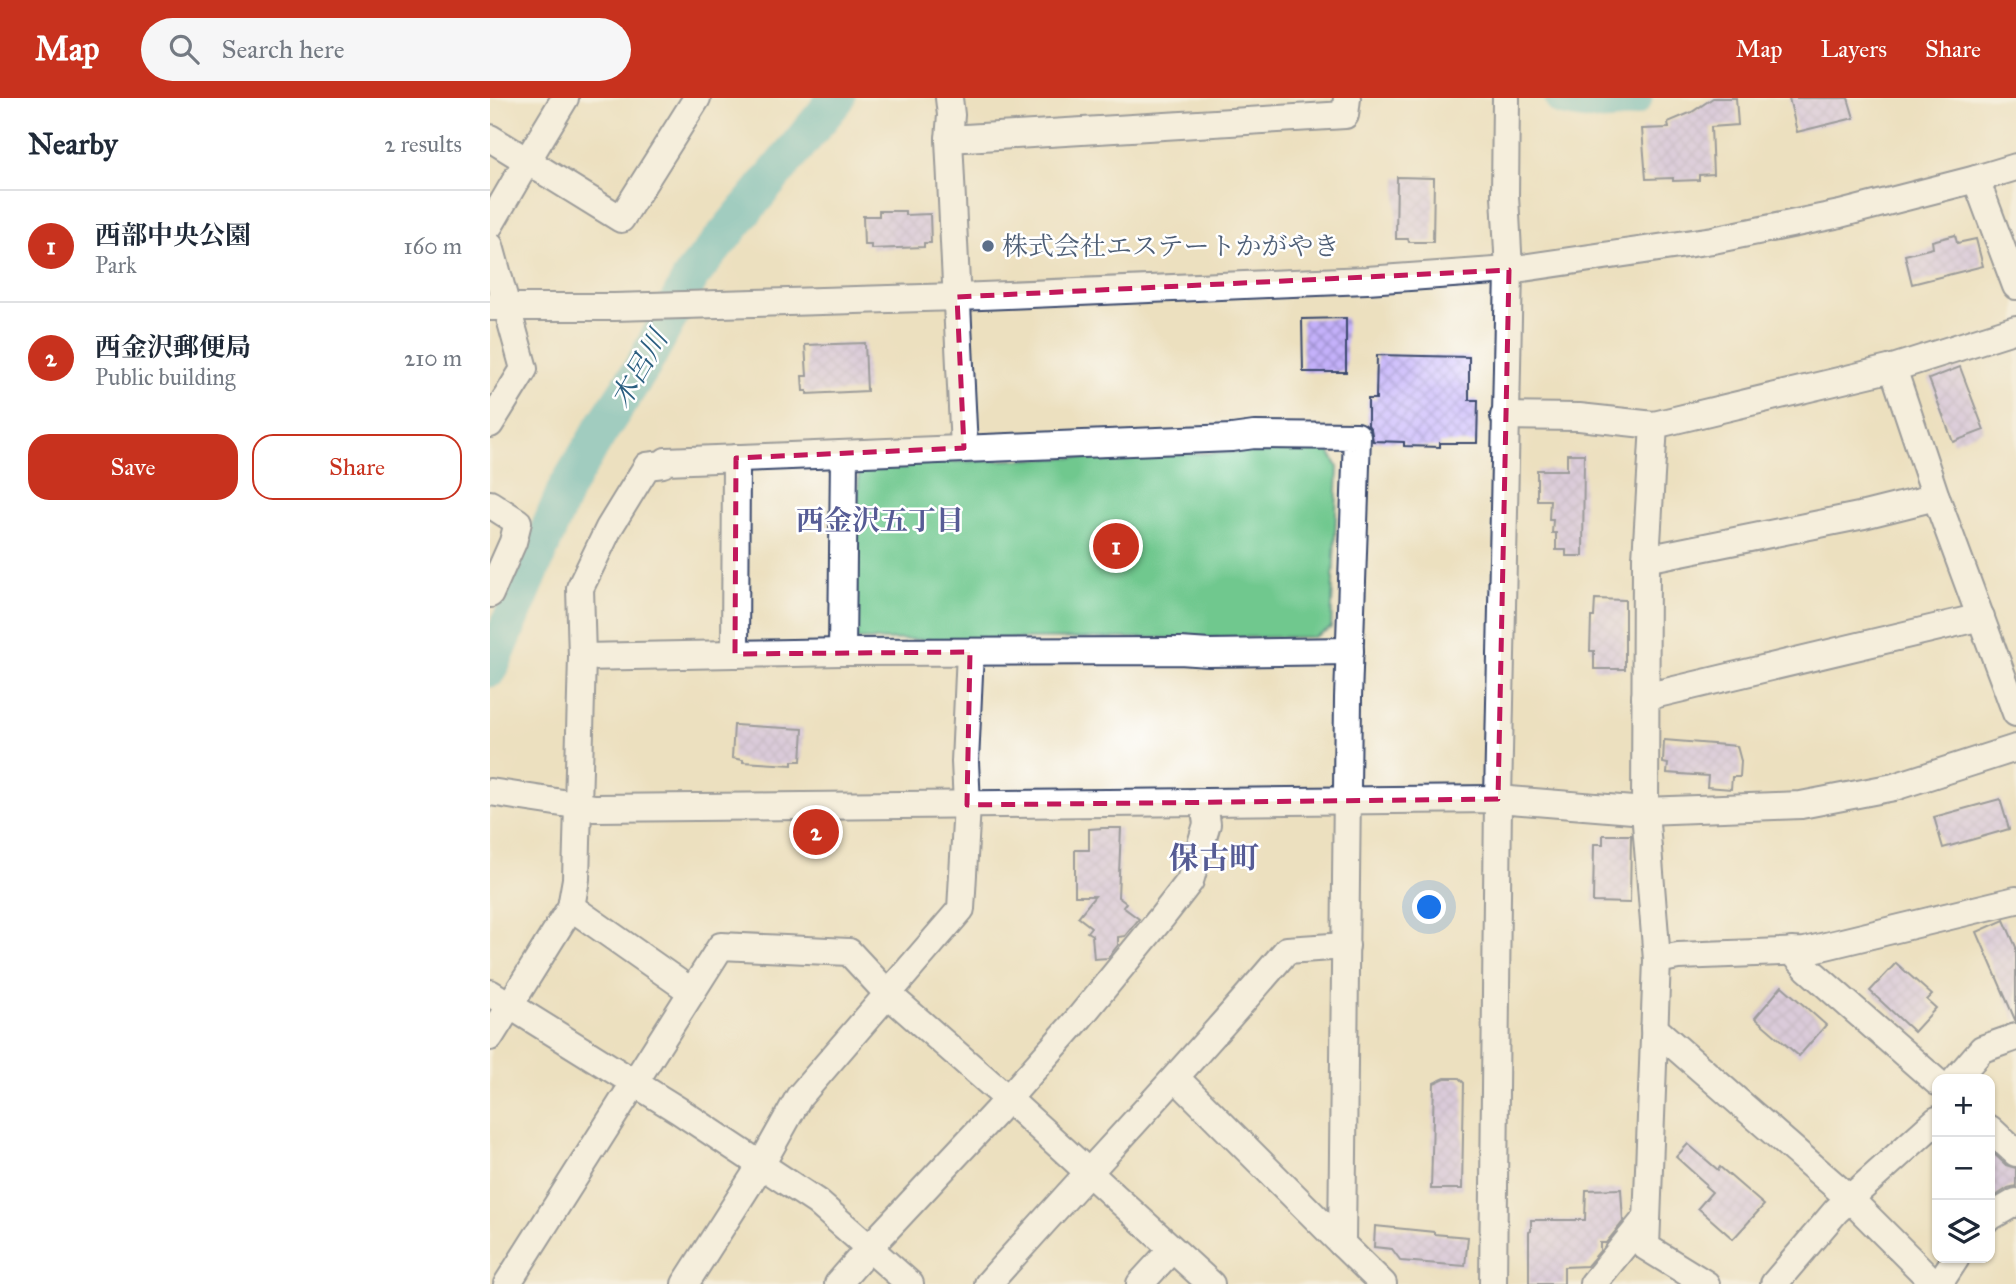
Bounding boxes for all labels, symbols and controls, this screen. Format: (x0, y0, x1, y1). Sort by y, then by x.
search box (141, 18, 631, 81)
text: Map (35, 29, 99, 69)
icon: search (165, 30, 203, 68)
text: Search here (221, 33, 345, 65)
text: Map (1736, 34, 1783, 64)
text: Layers (1821, 34, 1887, 64)
text: Share (1925, 34, 1981, 64)
text: Nearby (28, 126, 118, 162)
text: 2 results (384, 130, 462, 158)
text: 西部中央公園 (95, 219, 251, 251)
place label: 株式会社エステートかがやき (1002, 230, 1339, 262)
text: 1 (46, 232, 56, 260)
text: 160 m (404, 232, 462, 260)
marker: 株式会社エステートかがやき (980, 238, 996, 254)
text: Park (95, 251, 137, 279)
water label: 木呂川 (603, 321, 677, 414)
text: 西金沢郵便局 (95, 331, 251, 363)
text: 2 (45, 344, 57, 372)
text: 210 m (404, 344, 462, 372)
text: Public building (95, 363, 235, 391)
button: Save (28, 434, 238, 500)
button: Share (252, 434, 462, 500)
district label: 西金沢五丁目 (796, 503, 964, 538)
pin: 1 (1093, 520, 1139, 572)
pin: 2 (793, 806, 839, 858)
district label: 保古町 (1169, 840, 1259, 876)
your location (1412, 890, 1446, 924)
map controls (1932, 1074, 1995, 1263)
button: + (1932, 1074, 1995, 1137)
button: − (1932, 1137, 1995, 1200)
button: layers (1932, 1200, 1995, 1263)

